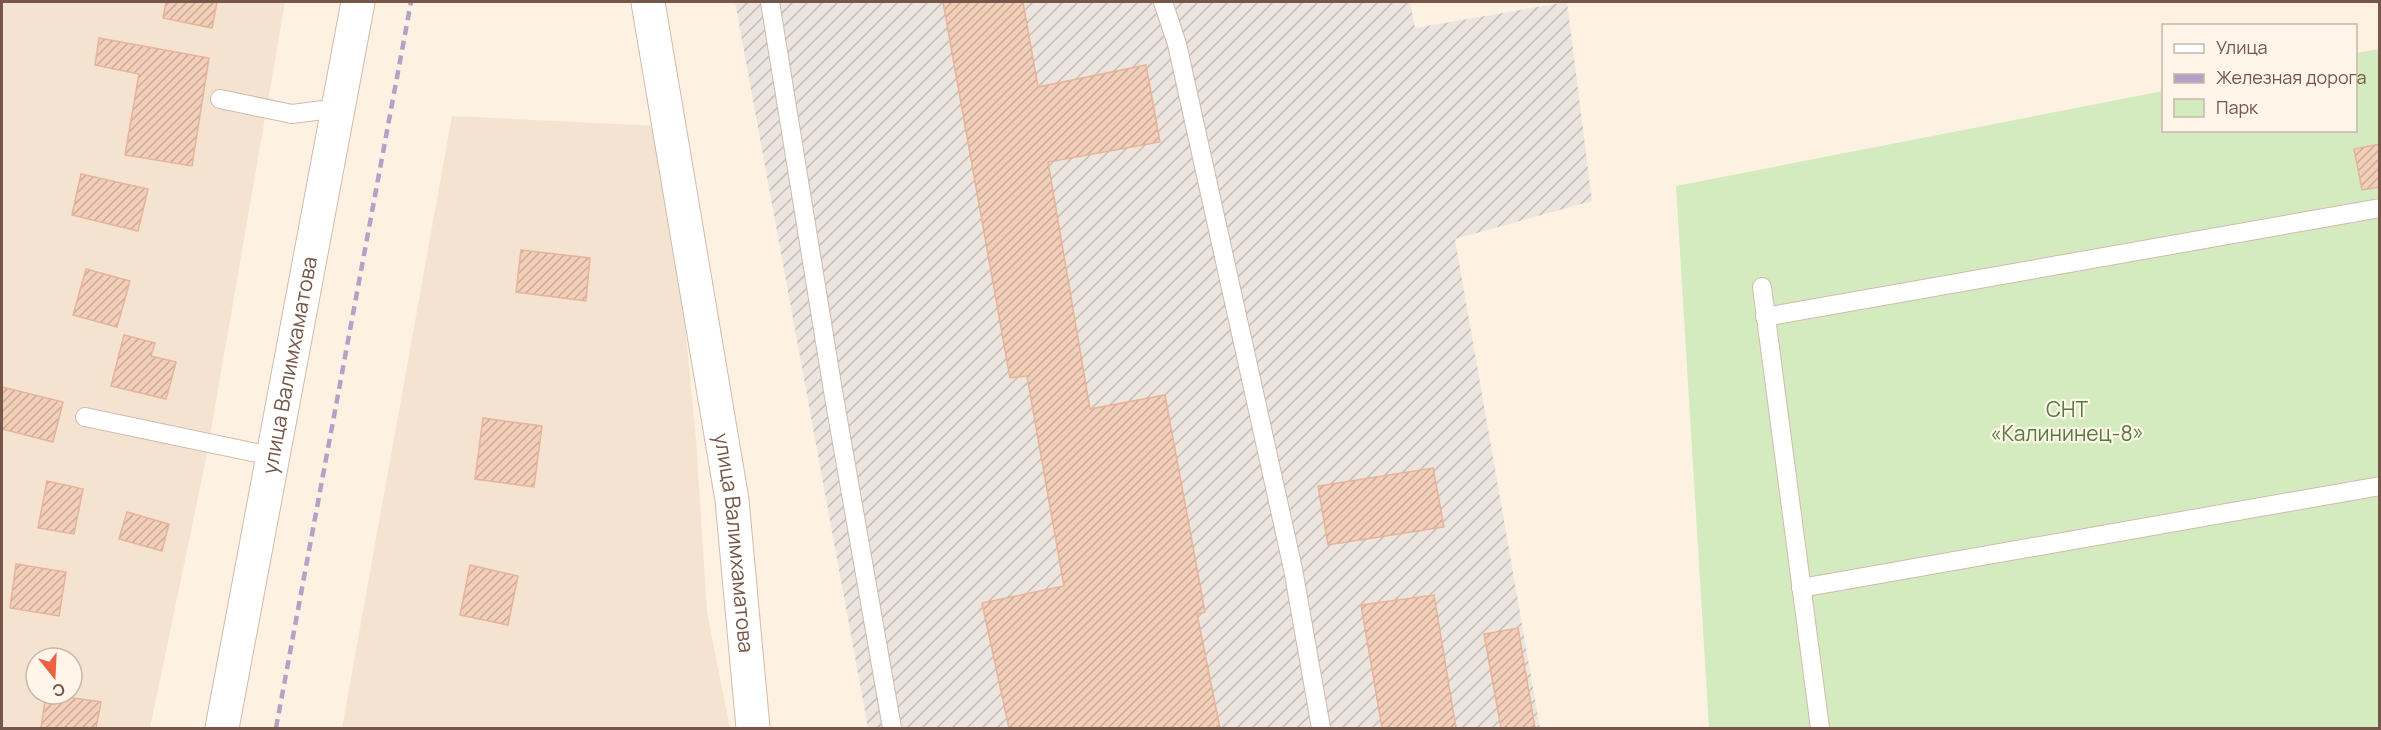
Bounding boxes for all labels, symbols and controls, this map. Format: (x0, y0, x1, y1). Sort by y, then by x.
legend (2162, 24, 2357, 132)
text: Улица (2216, 35, 2268, 59)
text: Железная дорога (2216, 65, 2367, 89)
text: Парк (2216, 95, 2259, 119)
street label: улица Валимхаматова (255, 254, 323, 476)
park label: СНТ «Калининец-8» (1990, 395, 2144, 447)
street label: улица Валимхаматова (708, 431, 761, 654)
north arrow (24, 646, 84, 706)
text: С (49, 678, 68, 703)

